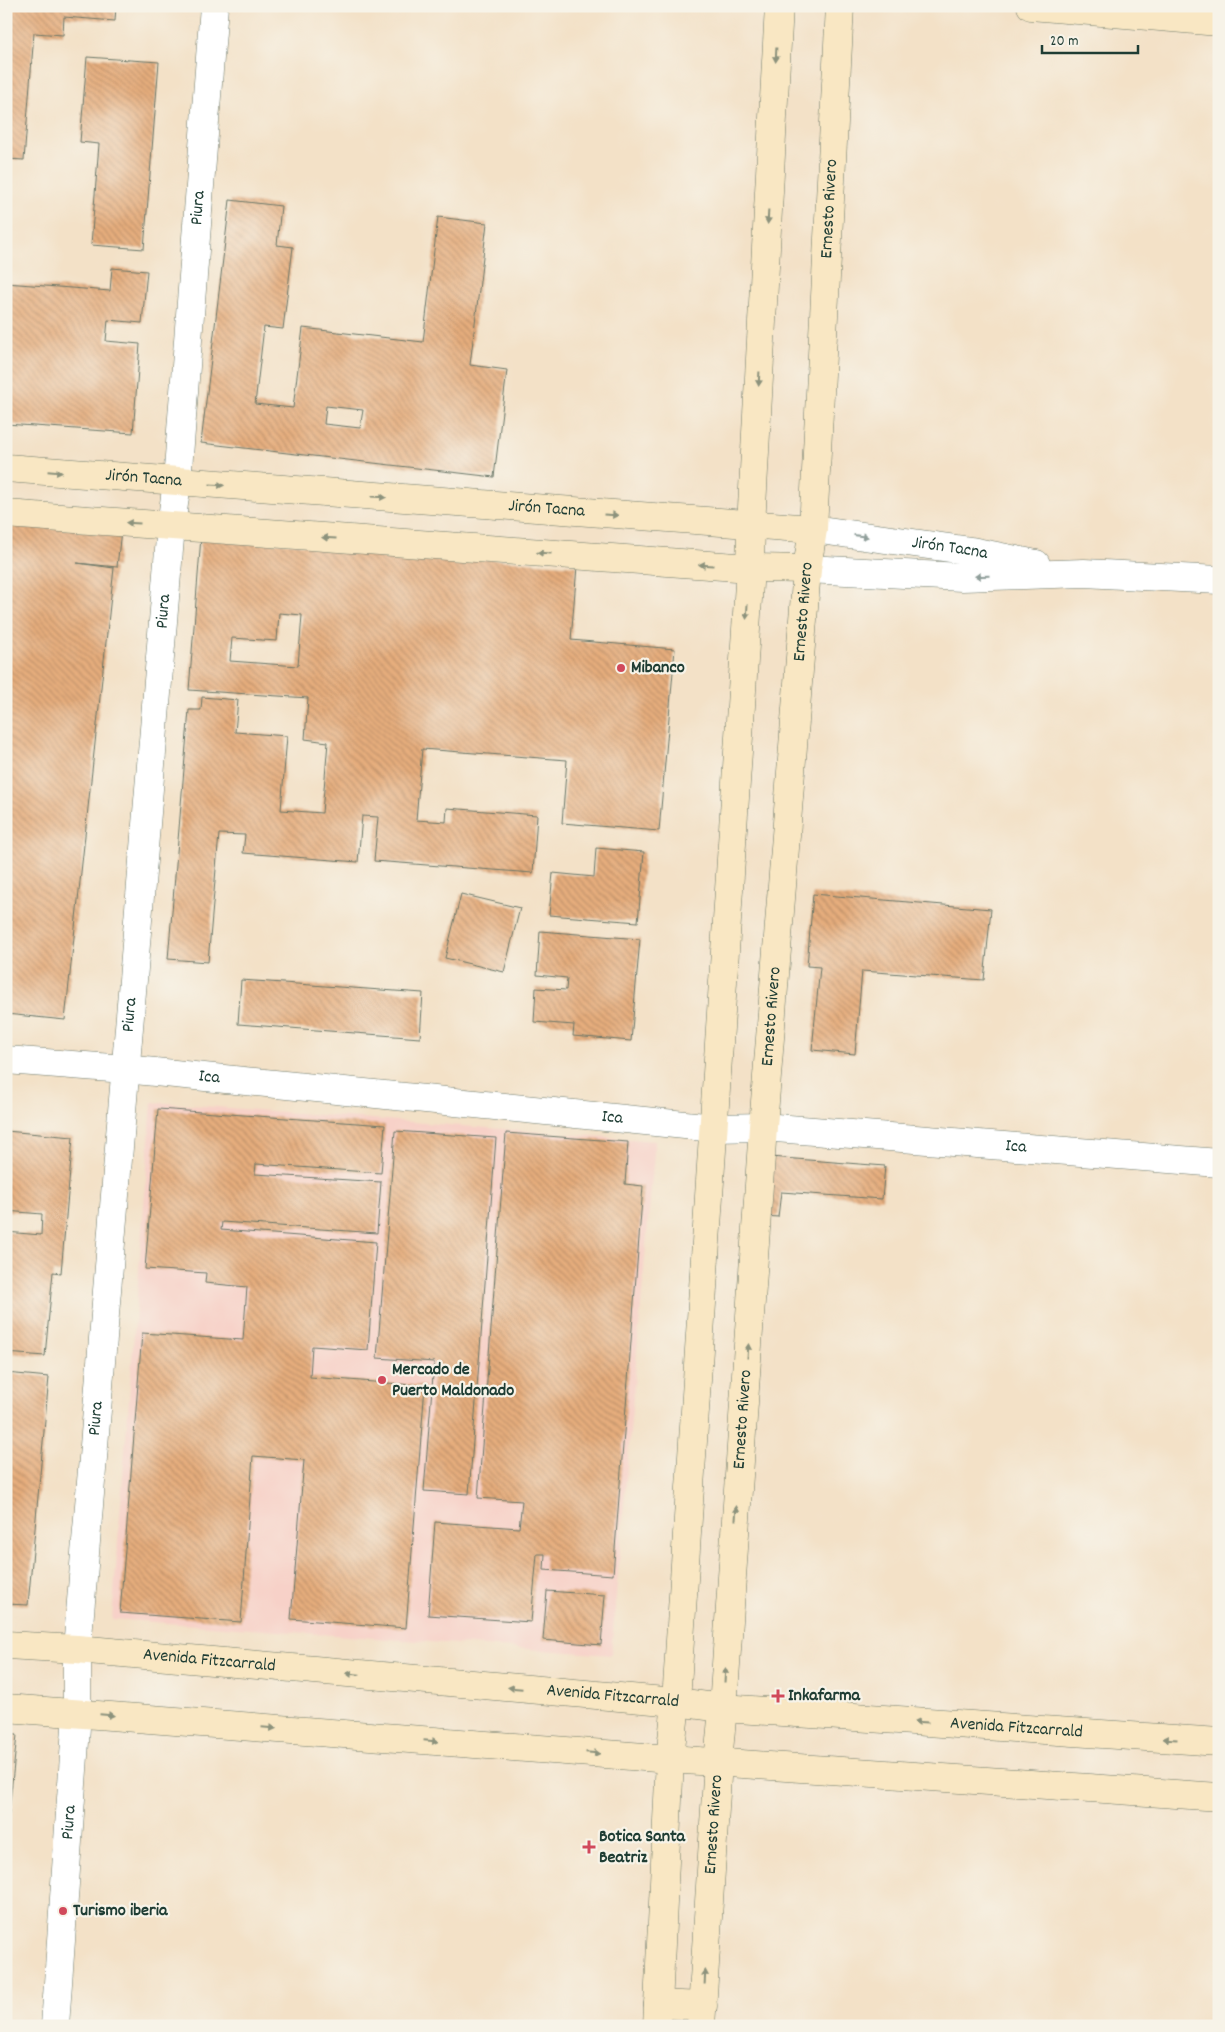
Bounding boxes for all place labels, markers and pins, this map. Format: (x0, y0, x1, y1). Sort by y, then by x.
place label: Mibanco (631, 656, 685, 681)
marker: Mibanco (615, 662, 627, 674)
place label: Mercado de Puerto Maldonado (392, 1358, 514, 1404)
marker: Mercado de Puerto Maldonado (376, 1374, 388, 1386)
place label: Inkafarma (788, 1684, 861, 1709)
marker: Inkafarma (772, 1690, 784, 1702)
place label: Botica Santa Beatriz (599, 1825, 686, 1871)
marker: Botica Santa Beatriz (583, 1841, 595, 1853)
place label: Turismo iberia (73, 1899, 168, 1924)
marker: Turismo iberia (57, 1905, 69, 1917)

